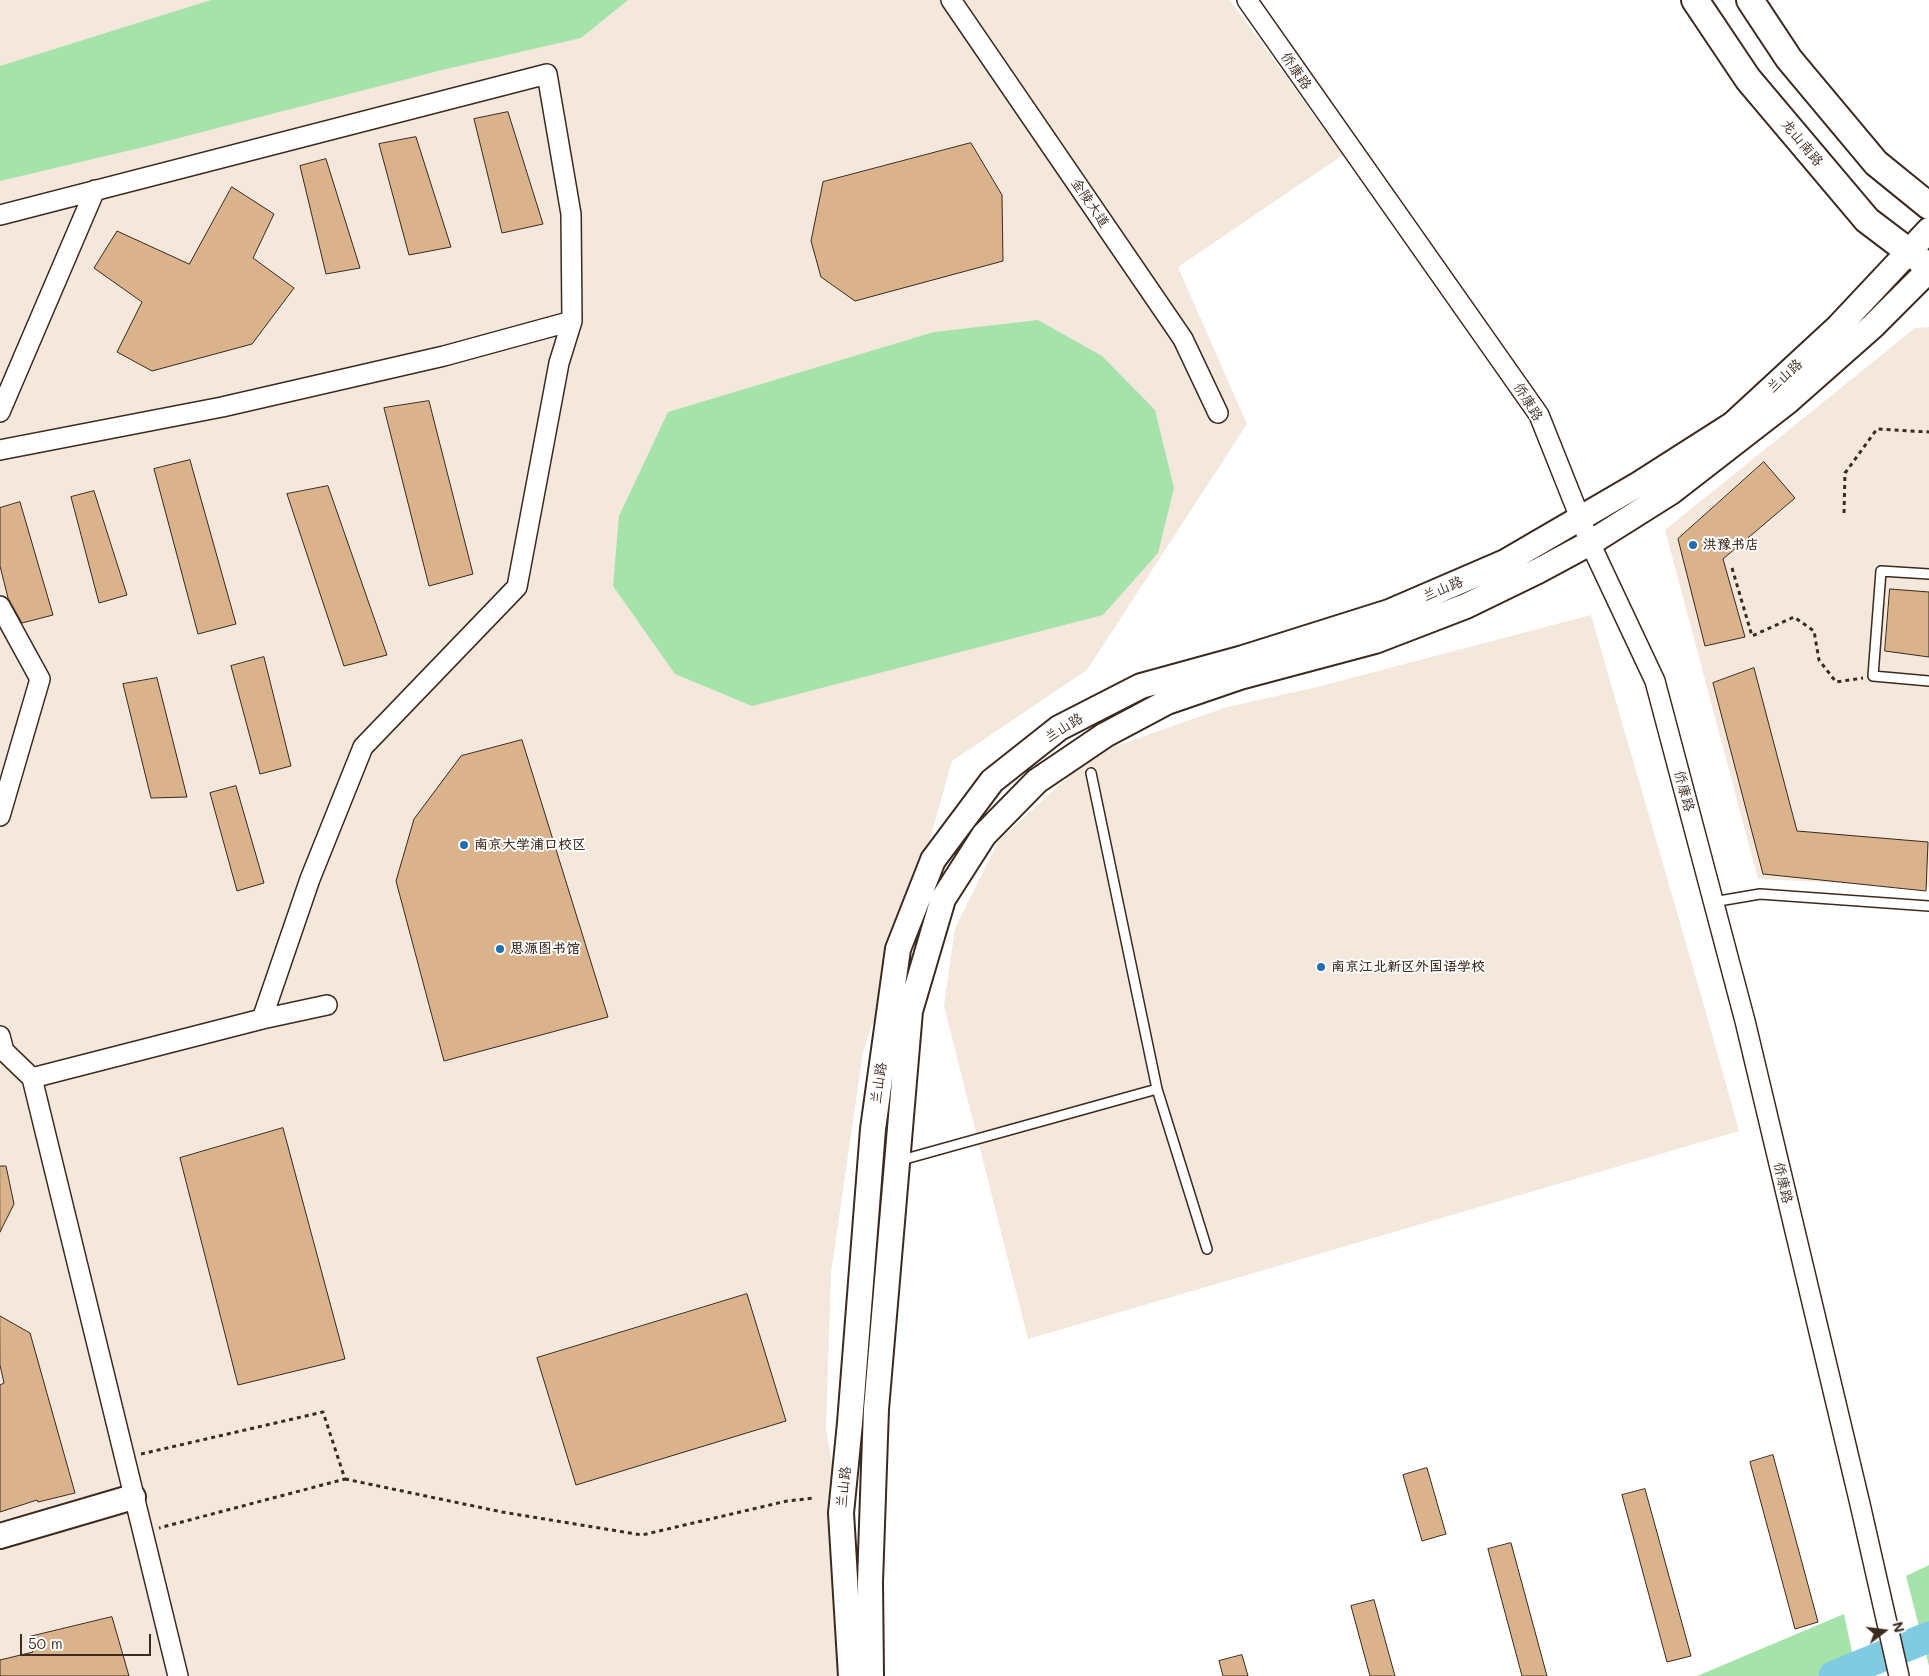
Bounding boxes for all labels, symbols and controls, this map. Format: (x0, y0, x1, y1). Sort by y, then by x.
street label: 侨康路 (1277, 49, 1315, 93)
street label: 龙山南路 (1778, 116, 1826, 170)
street label: 金陵大道 (1067, 175, 1113, 231)
street label: 兰山路 (1764, 356, 1806, 396)
street label: 侨康路 (1510, 380, 1546, 424)
place label: 洪豫书店 (1703, 537, 1759, 553)
marker: 洪豫书店 (1687, 539, 1699, 551)
street label: 兰山路 (1420, 573, 1466, 605)
street label: 兰山路 (1042, 710, 1086, 746)
street label: 侨康路 (1670, 769, 1698, 813)
place label: 南京大学浦口校区 (474, 837, 586, 853)
marker: 南京大学浦口校区 (458, 839, 470, 851)
place label: 思源图书馆 (510, 941, 580, 957)
marker: 思源图书馆 (494, 943, 506, 955)
place label: 南京江北新区外国语学校 (1331, 959, 1485, 975)
marker: 南京江北新区外国语学校 (1315, 961, 1327, 973)
street label: 兰山路 (868, 1061, 890, 1105)
street label: 侨康路 (1770, 1161, 1796, 1205)
street label: 兰山路 (833, 1465, 855, 1509)
north arrow (1859, 1606, 1909, 1656)
text: N (1888, 1619, 1910, 1635)
scale bar (22, 1624, 154, 1656)
text: 50 m (28, 1633, 63, 1653)

